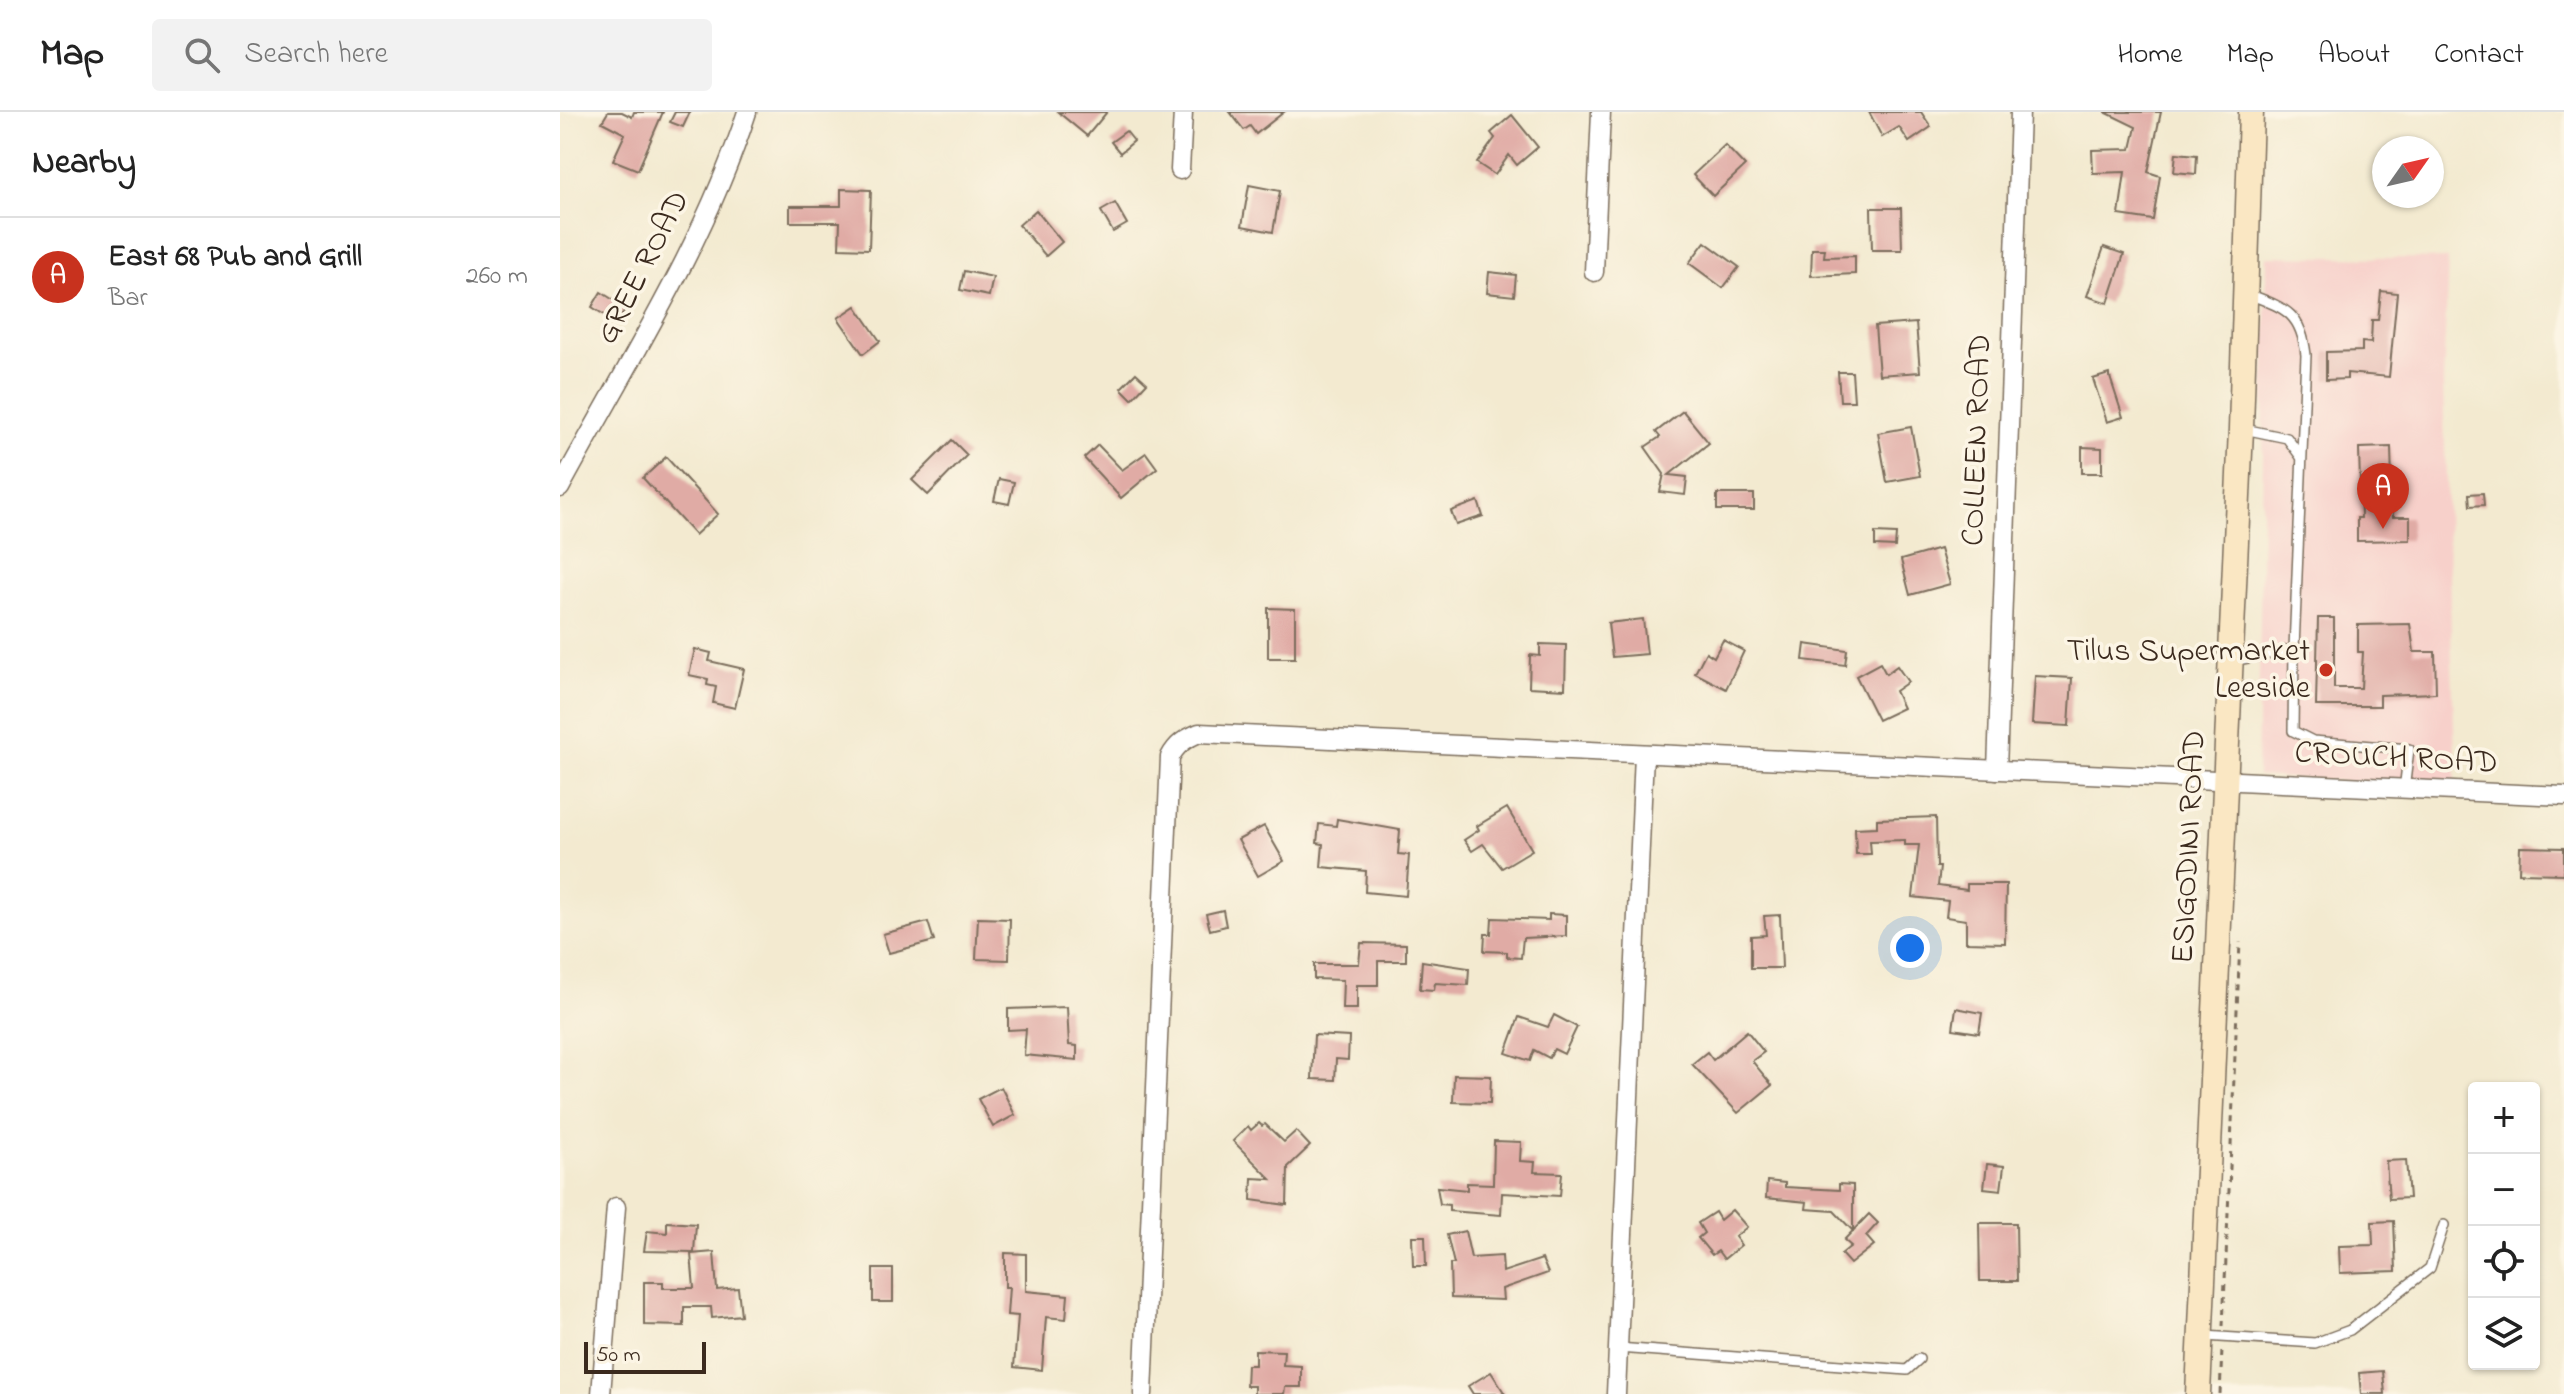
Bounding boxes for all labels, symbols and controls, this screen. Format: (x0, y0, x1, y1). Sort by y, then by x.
search box (152, 19, 712, 91)
text: Map (40, 27, 104, 83)
icon: search (180, 33, 224, 77)
text: Search here (244, 33, 388, 77)
text: Home (2117, 35, 2183, 76)
text: Map (2227, 35, 2274, 76)
text: About (2318, 35, 2390, 76)
text: Contact (2434, 35, 2524, 76)
north arrow (2372, 136, 2444, 208)
text: Nearby (32, 139, 136, 189)
street label: GREE ROAD (585, 183, 703, 353)
text: East 68 Pub and Grill (108, 236, 362, 280)
text: A (50, 258, 66, 296)
text: 260 m (466, 258, 528, 296)
text: Bar (108, 280, 148, 318)
street label: COLLEEN ROAD (1951, 333, 2005, 547)
pin: A (2357, 463, 2409, 529)
place label: Tilus Supermarket Leeside (2066, 629, 2311, 713)
marker: Tilus Supermarket Leeside (2317, 661, 2335, 679)
street label: ESIGODINI ROAD (2160, 729, 2220, 965)
street label: CROUCH ROAD (2293, 730, 2499, 788)
your location (1890, 928, 1930, 968)
map controls (2468, 1082, 2540, 1370)
button: + (2468, 1082, 2540, 1154)
button: − (2468, 1154, 2540, 1226)
button: locate (2468, 1226, 2540, 1298)
button: layers (2468, 1298, 2540, 1370)
scale bar (584, 1338, 706, 1374)
text: 50 m (596, 1340, 641, 1372)

